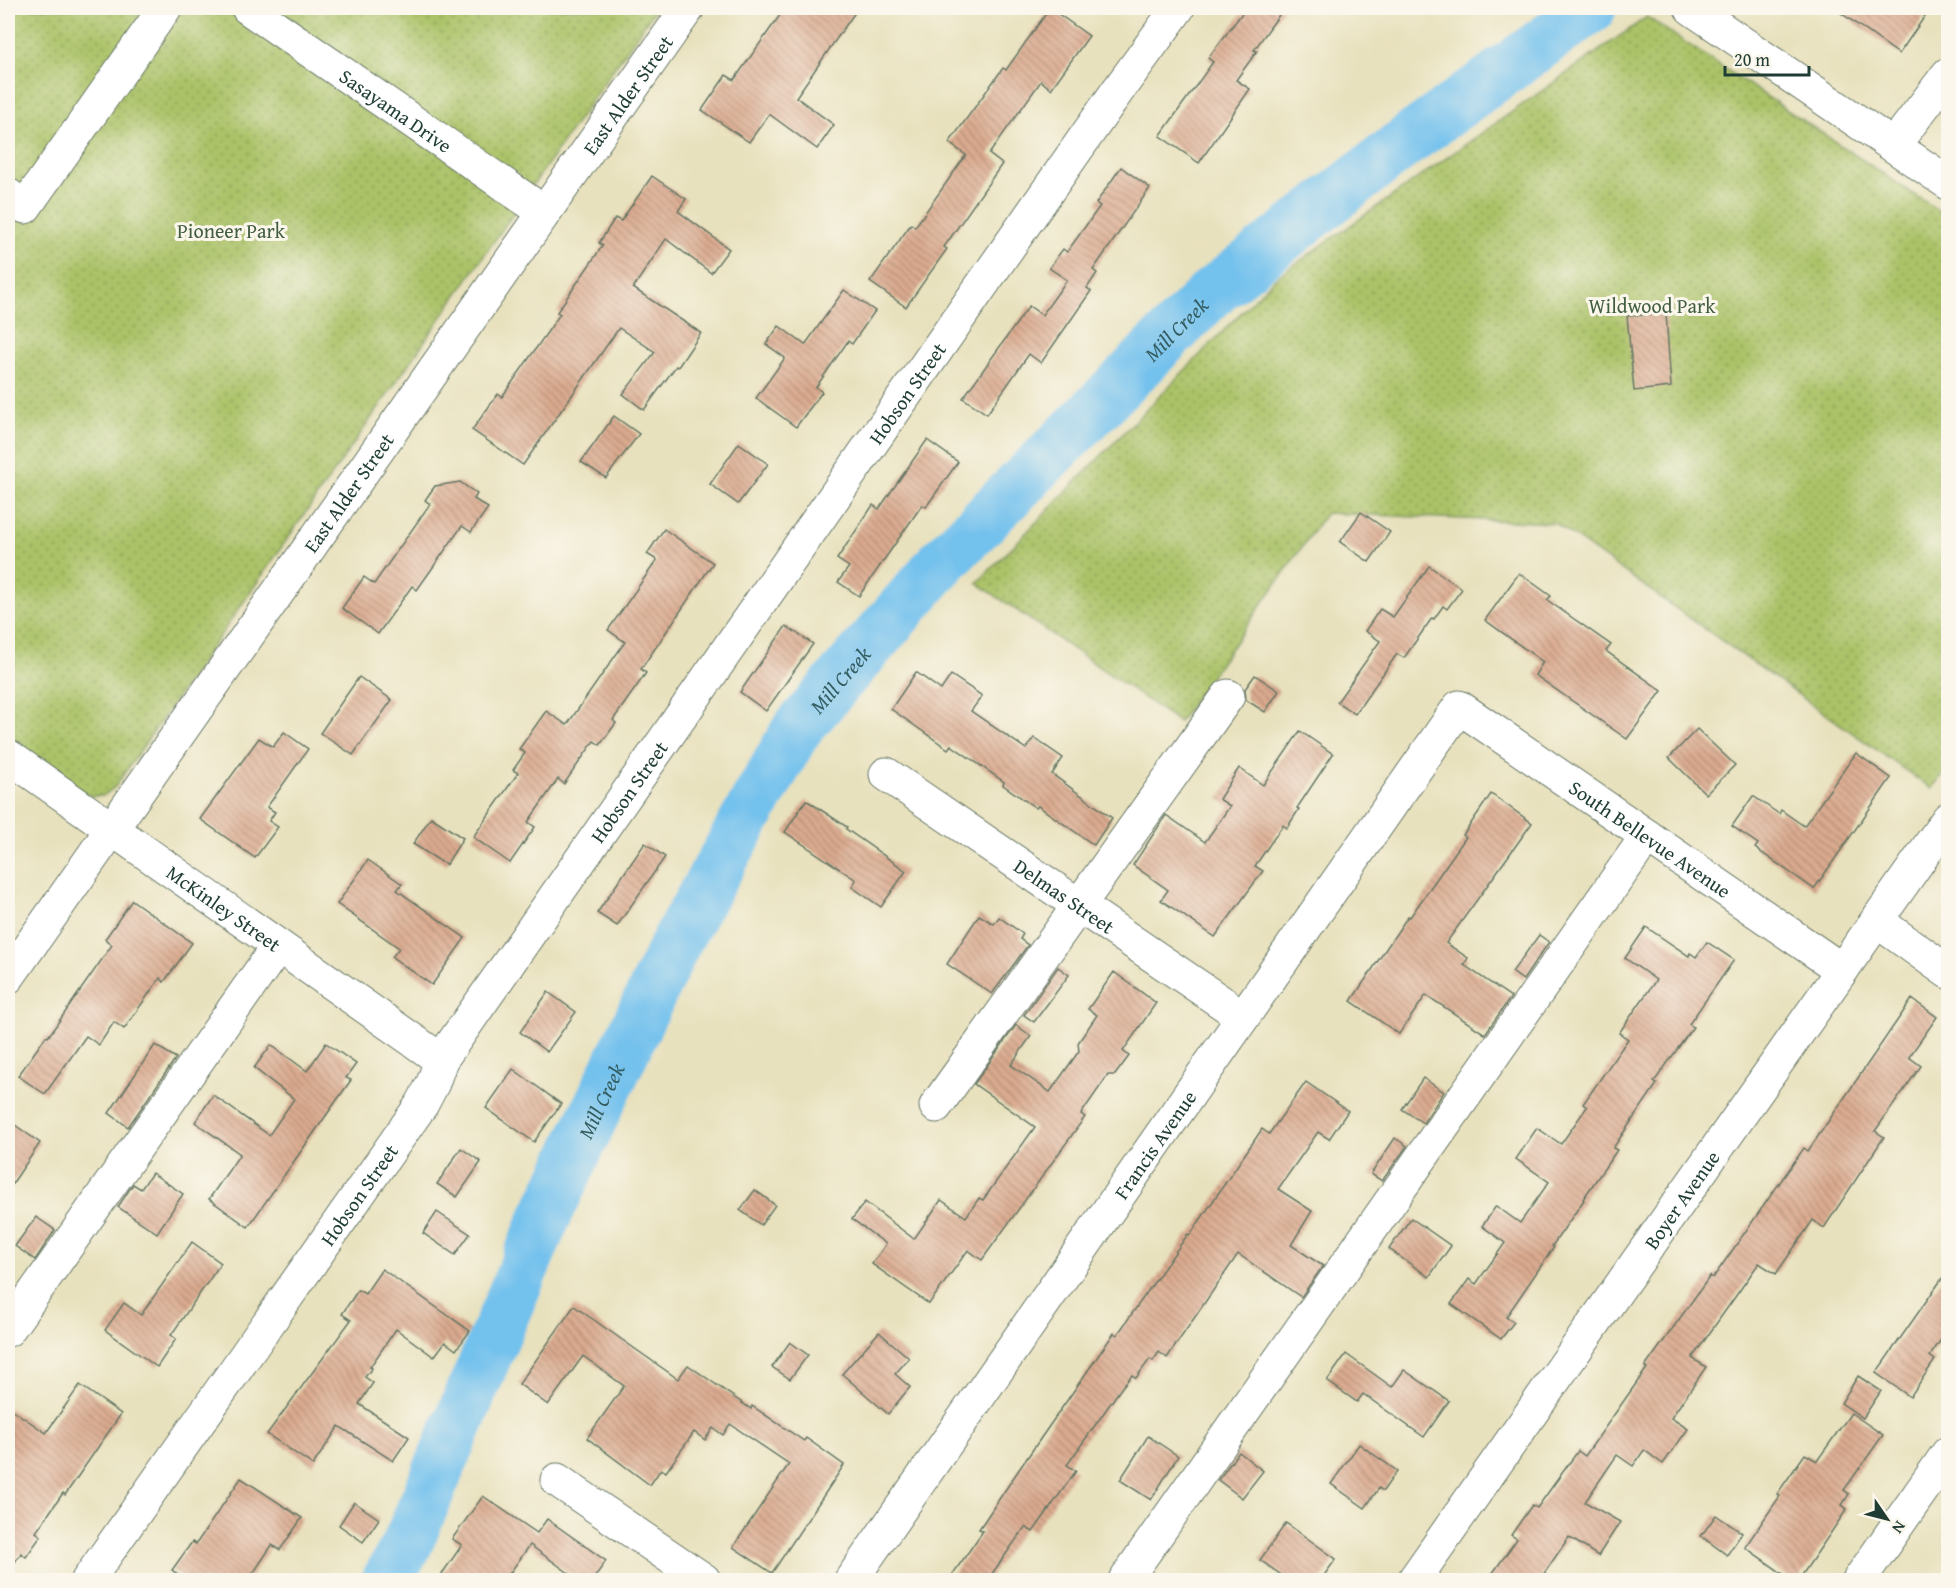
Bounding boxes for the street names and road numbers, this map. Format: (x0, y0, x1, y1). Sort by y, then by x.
street label: East Alder Street (575, 29, 679, 160)
street label: Sasayama Drive (334, 61, 458, 159)
street label: Hobson Street (861, 336, 952, 450)
street label: East Alder Street (296, 427, 400, 558)
street label: Hobson Street (583, 735, 674, 848)
street label: South Bellevue Avenue (1563, 772, 1737, 904)
street label: Delmas Street (1008, 851, 1121, 940)
street label: McKinley Street (161, 857, 287, 958)
street label: Francis Avenue (1106, 1084, 1203, 1205)
street label: Hobson Street (313, 1138, 404, 1251)
street label: Boyer Avenue (1636, 1144, 1726, 1255)

